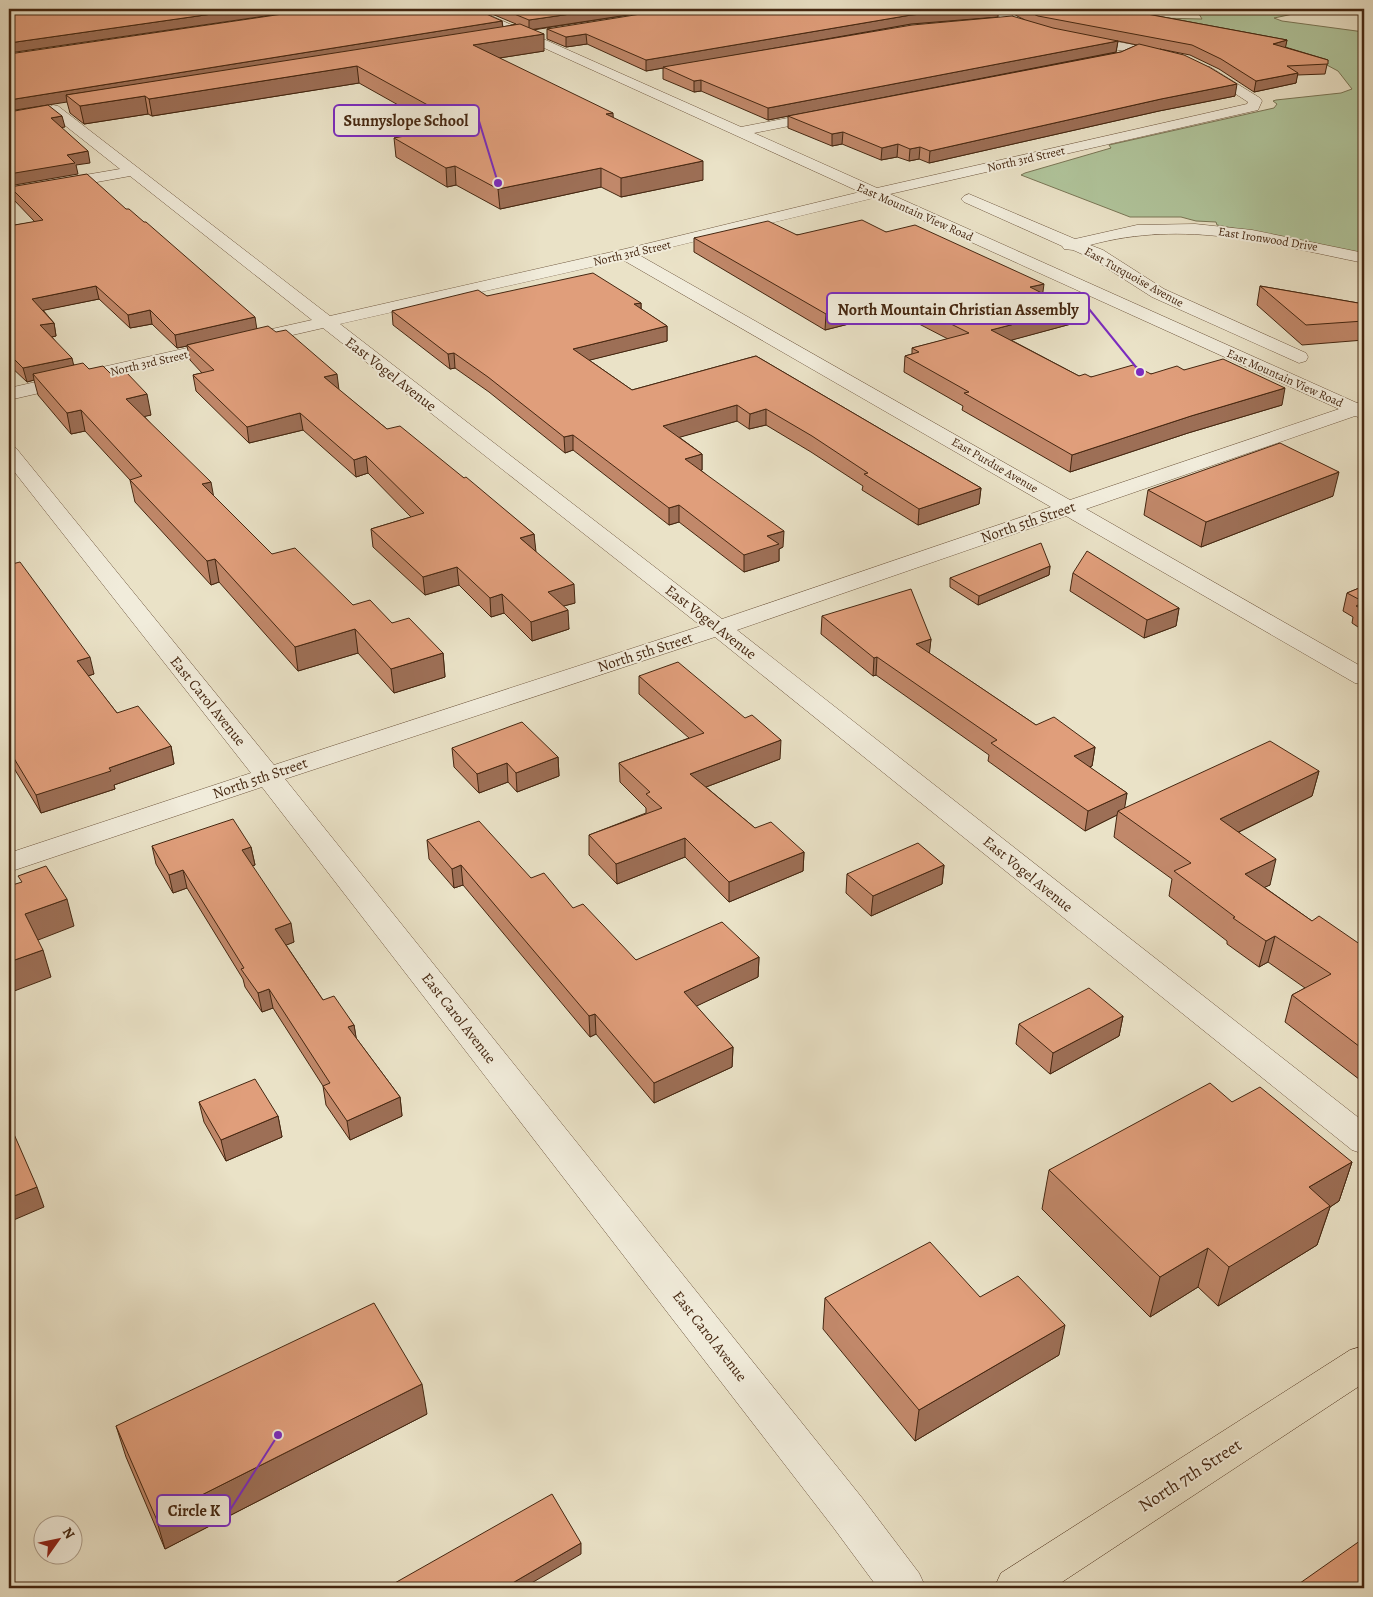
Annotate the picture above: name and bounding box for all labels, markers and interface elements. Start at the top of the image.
callout: Sunnyslope School [334,105,479,136]
text: Sunnyslope School [344,110,469,132]
street label: North 3rd Street [985,142,1067,176]
street label: East Mountain View Road [854,179,976,245]
street label: East Ironwood Drive [1217,223,1319,255]
street label: North 3rd Street [591,236,673,270]
street label: East Turquoise Avenue [1082,243,1186,311]
callout: North Mountain Christian Assembly [827,293,1089,324]
text: North Mountain Christian Assembly [837,299,1079,321]
street label: East Vogel Avenue [341,332,441,416]
street label: East Mountain View Road [1224,345,1346,411]
street label: North 3rd Street [108,346,190,380]
street label: East Purdue Avenue [949,434,1041,496]
street label: North 5th Street [978,496,1078,548]
street label: East Vogel Avenue [661,580,761,664]
street label: North 5th Street [595,627,695,677]
street label: East Carol Avenue [166,652,251,750]
street label: North 5th Street [210,752,310,804]
street label: East Vogel Avenue [979,831,1077,917]
street label: East Carol Avenue [417,968,501,1068]
street label: East Carol Avenue [668,1286,752,1386]
street label: North 7th Street [1134,1433,1246,1517]
callout: Circle K [157,1495,230,1526]
text: Circle K [168,1500,221,1522]
north arrow [32,1514,82,1564]
text: N [58,1524,79,1543]

